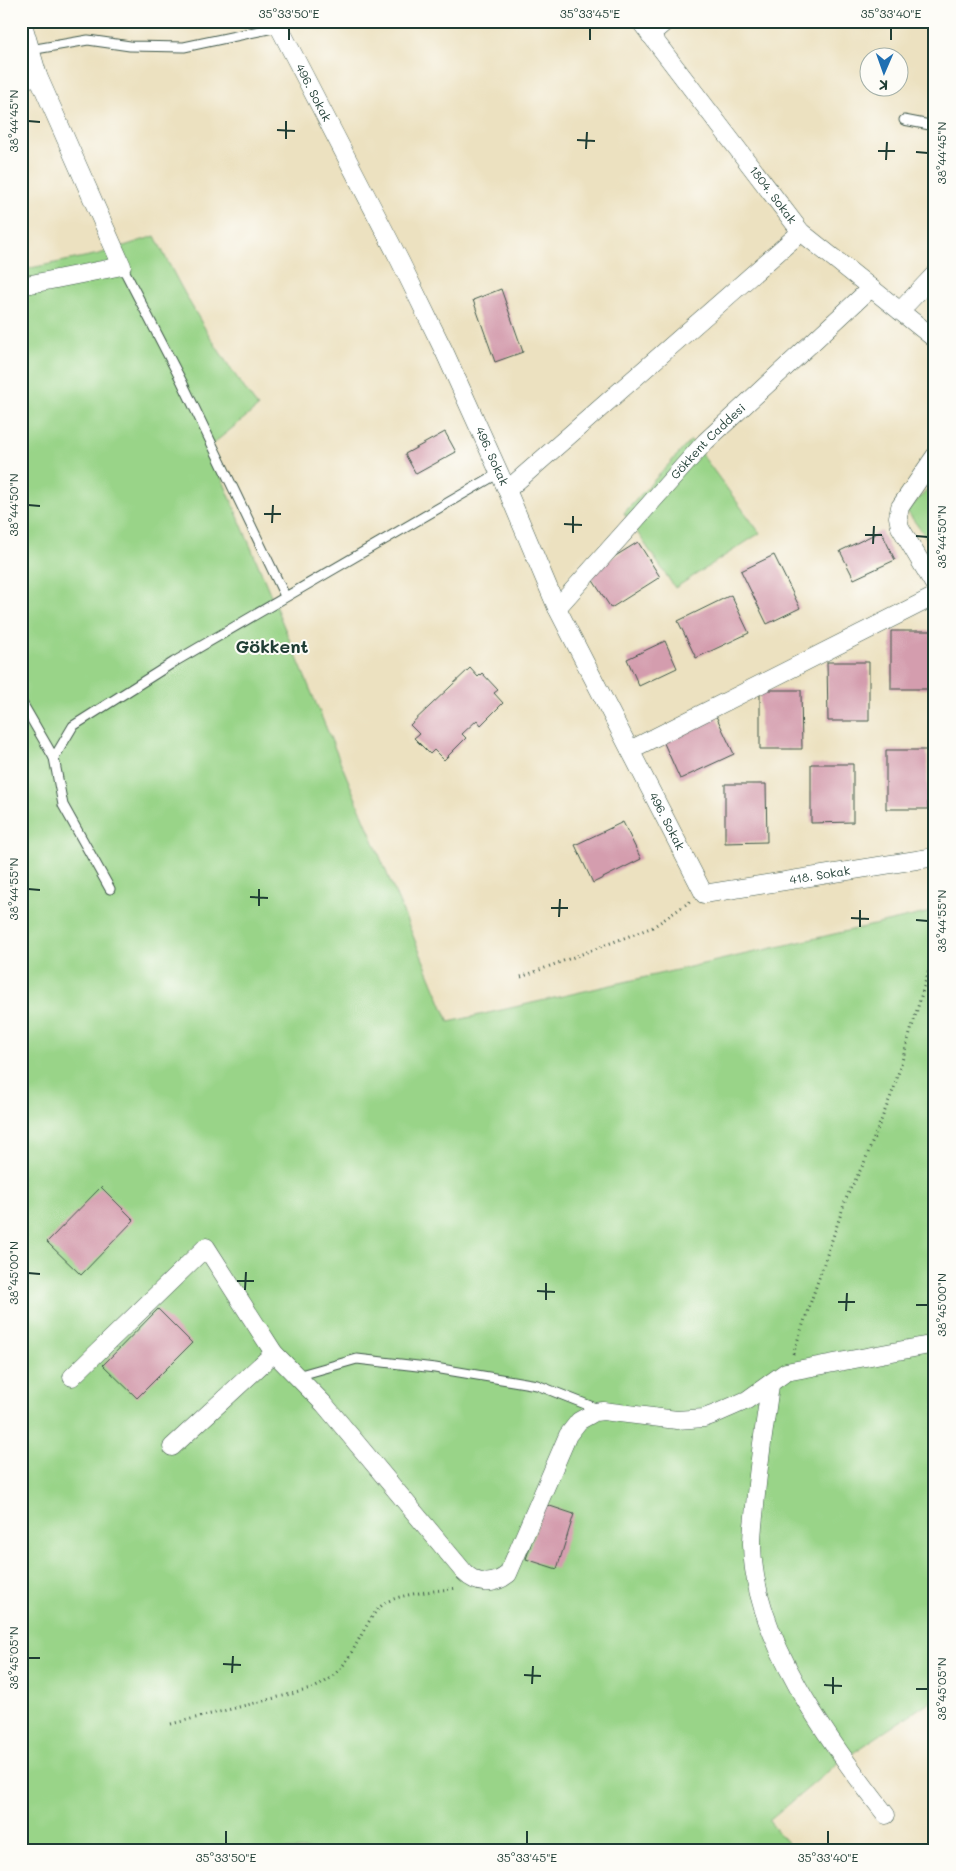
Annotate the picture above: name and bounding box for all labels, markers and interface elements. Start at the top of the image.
text: 35°33'50"E [259,5,320,21]
text: 35°33'45"E [560,5,620,21]
text: 35°33'40"E [861,5,922,21]
north arrow [858,48,908,98]
street label: 496. Sokak [293,61,336,124]
text: K [879,76,888,95]
text: 38°44'45"N [5,90,21,152]
text: 38°44'45"N [933,122,949,184]
street label: 1804. Sokak [746,162,801,227]
street label: Gökkent Caddesi [667,400,748,482]
street label: 496. Sokak [472,424,513,488]
text: 38°44'50"N [5,473,21,537]
text: 38°44'50"N [933,505,949,569]
district label: Gökkent [235,634,309,658]
street label: 496. Sokak [646,789,689,853]
text: 38°44'55"N [5,858,21,920]
street label: 418. Sokak [788,862,851,887]
text: 38°44'55"N [933,890,949,952]
text: 38°45'00"N [5,1241,21,1305]
text: 38°45'00"N [933,1273,949,1337]
text: 38°45'05"N [5,1626,21,1690]
text: 38°45'05"N [933,1657,949,1721]
text: 35°33'50"E [196,1849,257,1865]
text: 35°33'45"E [497,1849,557,1865]
text: 35°33'40"E [798,1849,859,1865]

